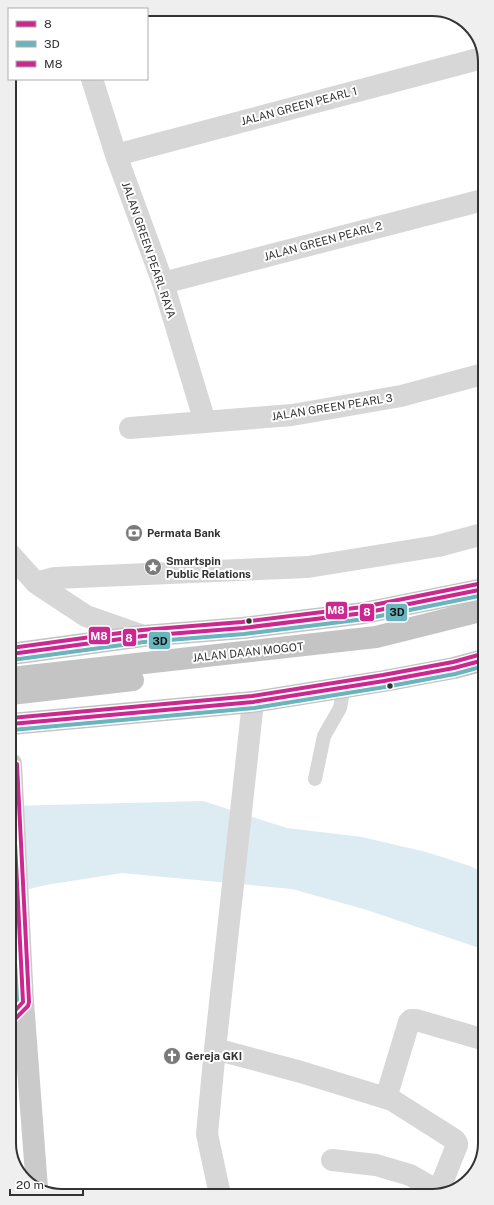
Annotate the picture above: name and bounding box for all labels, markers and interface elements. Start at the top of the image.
legend [8,8,148,80]
text: 8 [44,17,52,31]
text: 3D [44,37,60,51]
text: M8 [44,57,63,71]
street label: JALAN GREEN PEARL 1 [240,85,358,127]
street label: JALAN GREEN PEARL RAYA [120,180,178,320]
street label: JALAN GREEN PEARL 2 [263,219,384,263]
street label: JALAN GREEN PEARL 3 [271,392,393,422]
bank icon: Permata Bank [124,523,144,543]
place label: Permata Bank [147,527,221,539]
place label: Smartspin Public Relations [166,555,251,580]
place icon: Smartspin Public Relations [143,557,163,577]
line badge: M8 [325,601,348,620]
line badge: 8 [359,603,375,622]
line badge: 3D [385,603,408,622]
text: M8 [327,604,345,616]
text: 8 [363,606,371,618]
text: 3D [389,606,405,618]
unlabelled marker [244,616,254,626]
line badge: M8 [88,626,111,645]
line badge: 8 [122,628,137,647]
text: M8 [90,630,108,642]
line badge: 3D [148,631,171,650]
text: 8 [125,632,133,644]
text: 3D [152,635,168,647]
street label: JALAN DAAN MOGOT [192,640,305,664]
unlabelled marker [385,681,395,691]
church icon: Gereja GKI [162,1046,182,1066]
place label: Gereja GKI [185,1050,242,1062]
scale bar [10,1171,83,1197]
text: 20 m [16,1178,44,1192]

